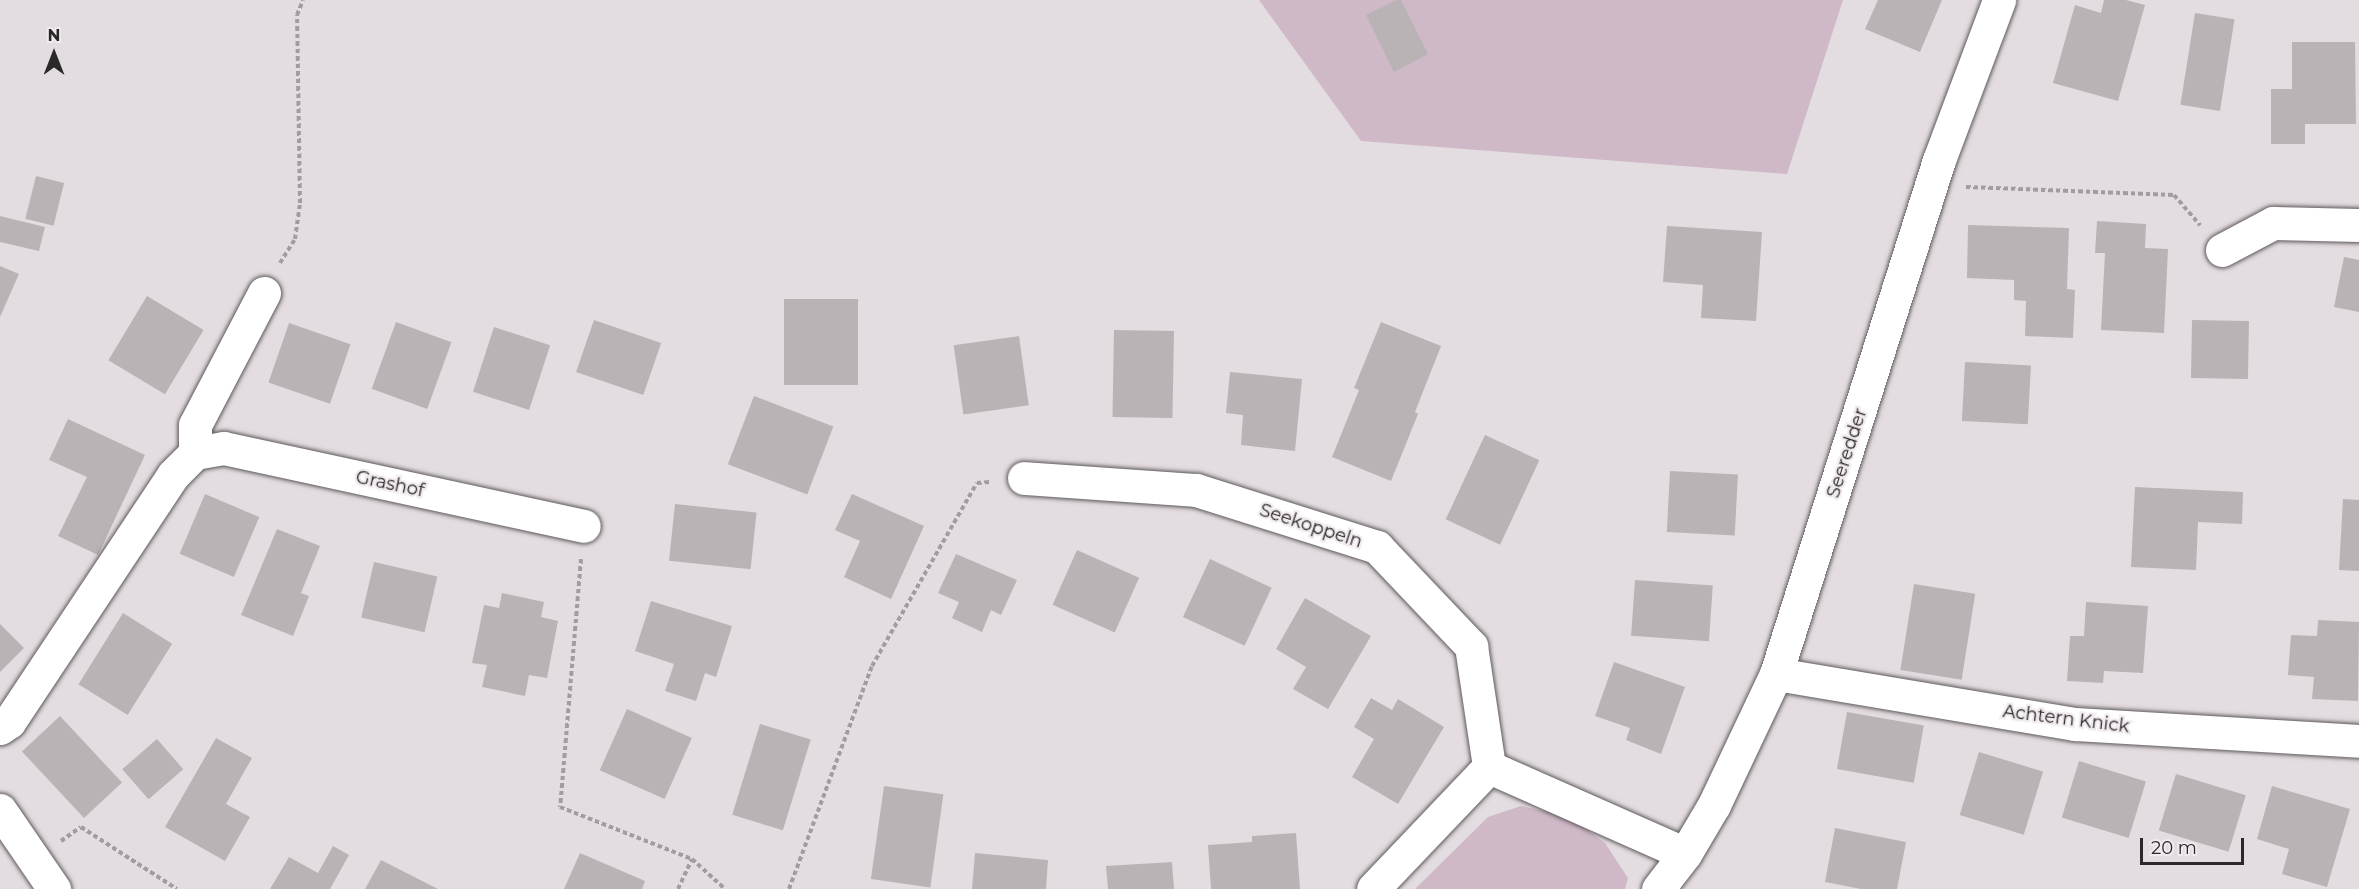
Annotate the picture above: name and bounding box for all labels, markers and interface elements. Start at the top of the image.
north arrow [24,24,84,84]
text: N [48,26,60,45]
street label: Seeredder [1822,405,1872,501]
street label: Grashof [354,466,426,502]
street label: Seekoppeln [1257,499,1365,553]
street label: Achtern Knick [2002,701,2130,737]
scale bar [2143,826,2246,864]
text: 20 m [2151,837,2197,859]

